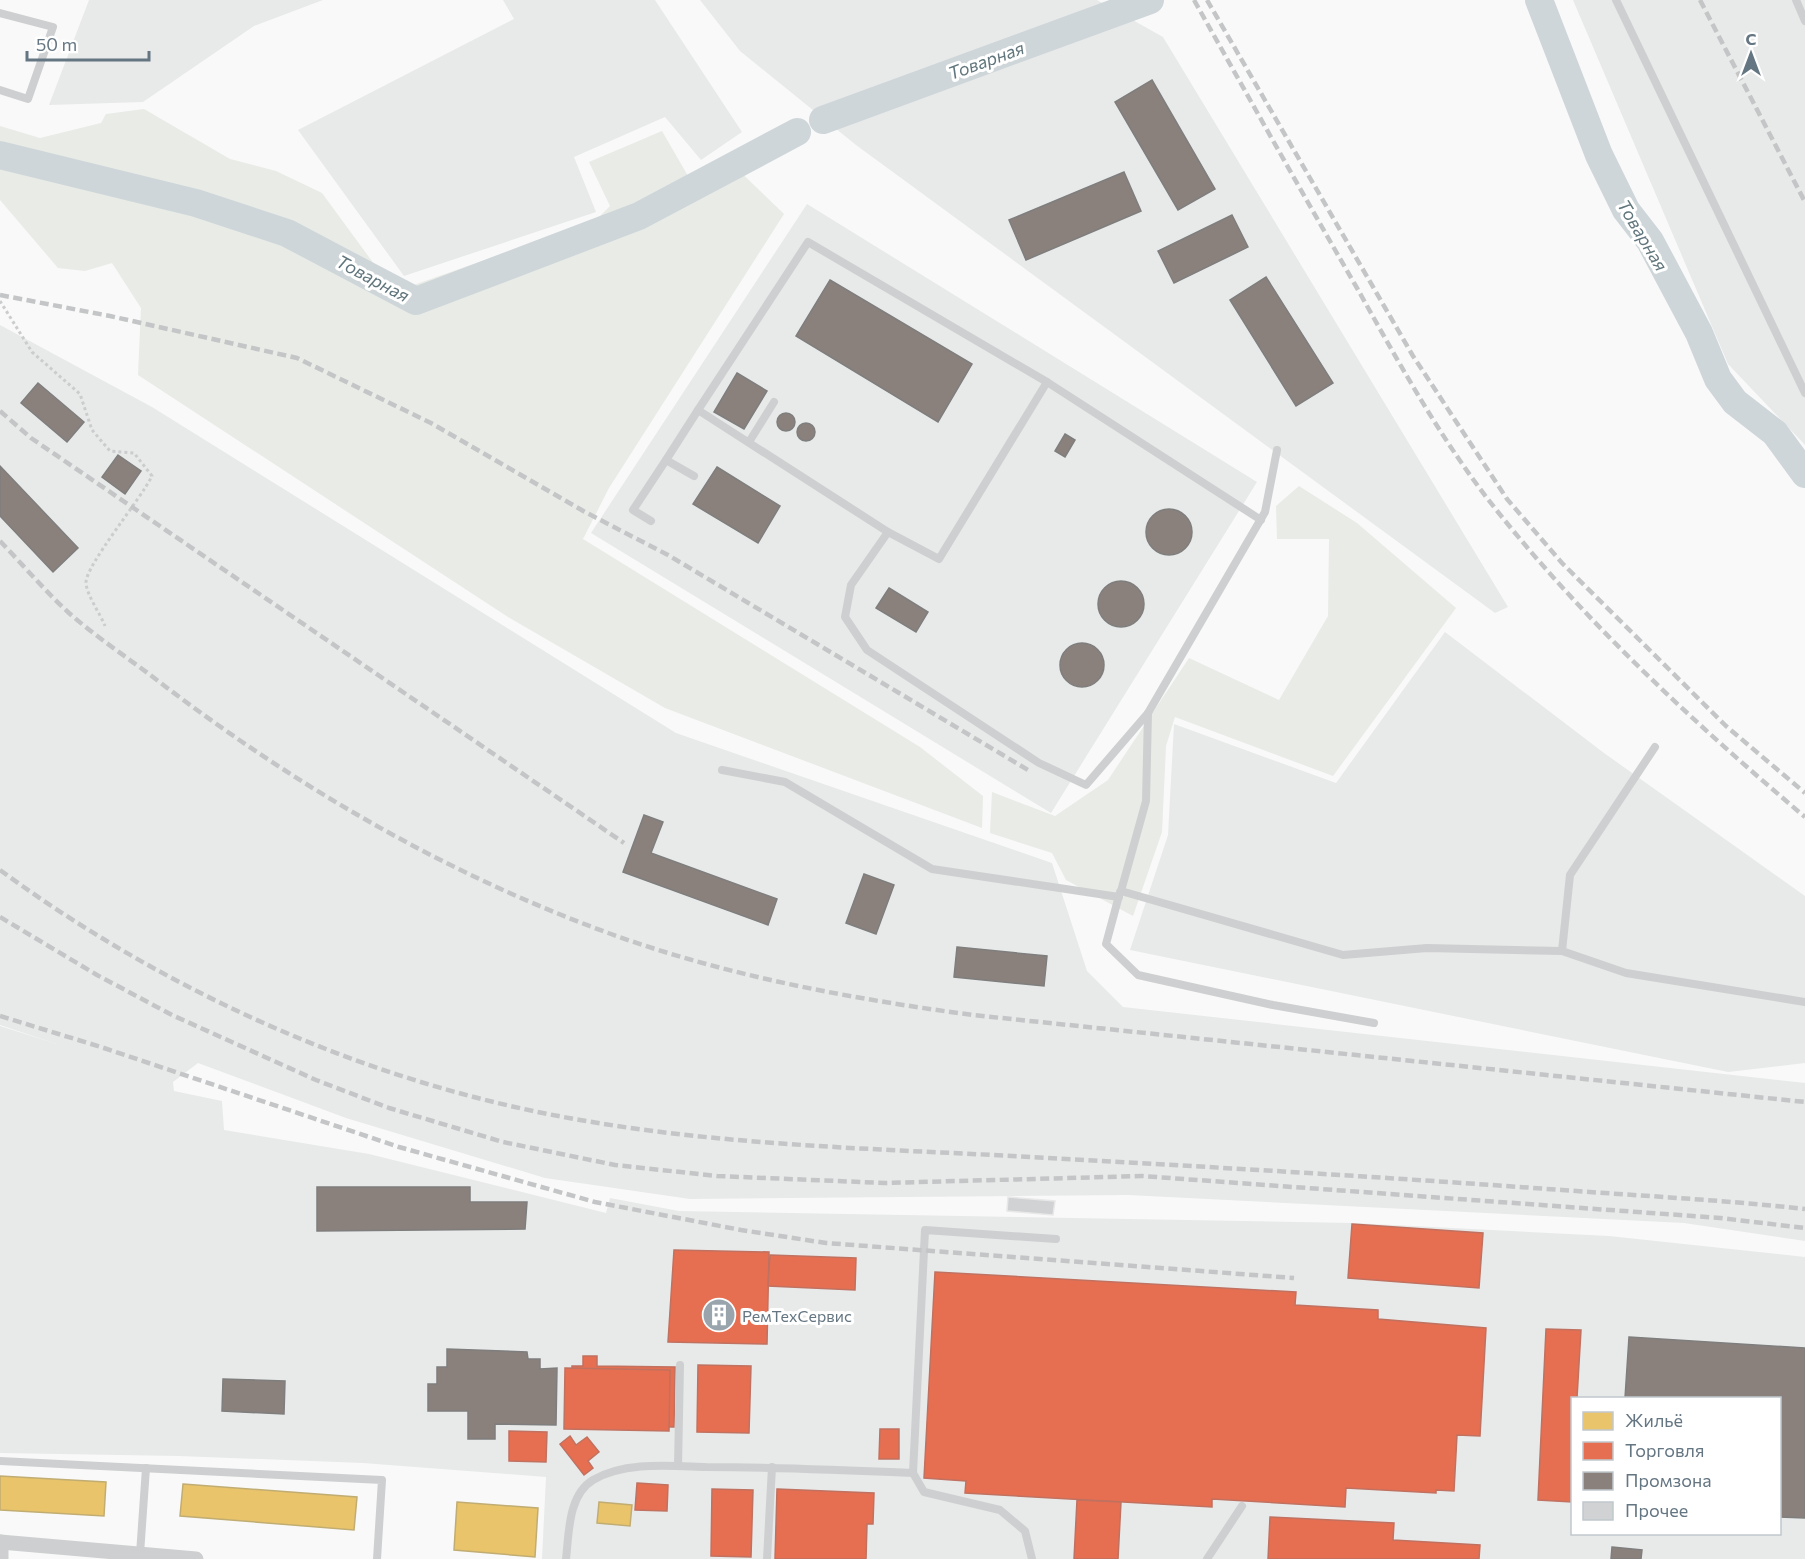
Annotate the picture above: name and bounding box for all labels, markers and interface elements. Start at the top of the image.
scale bar [27,24,148,62]
north arrow [1721,24,1781,84]
text: С [1746,29,1757,48]
text: 50 m [36,33,77,55]
water label: Товарная [945,36,1027,84]
water label: Товарная [1613,195,1673,275]
water label: Товарная [333,250,413,306]
building icon: РемТехСервис [701,1297,737,1333]
place label: РемТехСервис [742,1306,852,1325]
legend [1571,1397,1781,1535]
text: Жильё [1625,1409,1683,1431]
text: Торговля [1625,1439,1704,1461]
text: Промзона [1625,1469,1712,1491]
text: Прочее [1625,1499,1688,1521]

